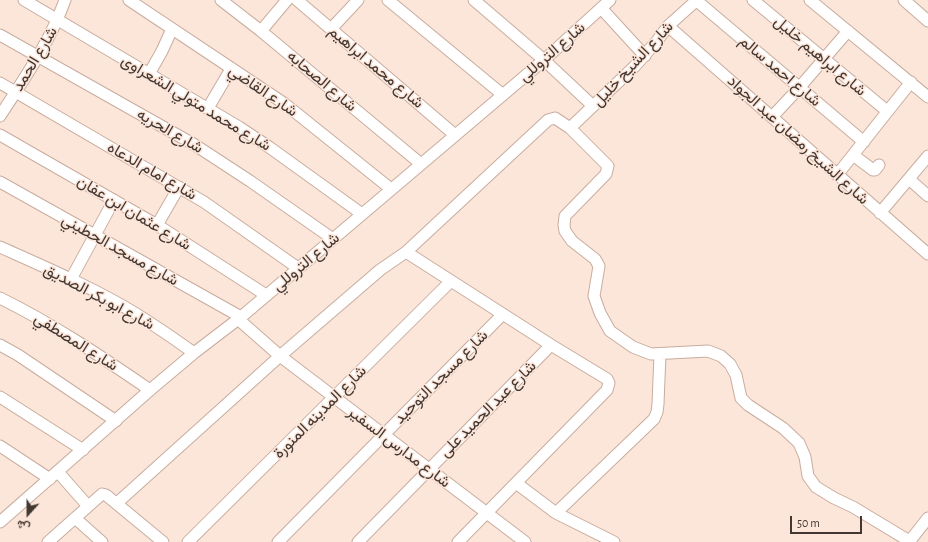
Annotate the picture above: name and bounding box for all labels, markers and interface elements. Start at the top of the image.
street label: شارع ابراهيم خليل [770,12,870,100]
street label: شارع الشيخ خليل [589,17,677,111]
street label: شارع التروللي [515,18,589,86]
street label: شارع محمد ابراهيم [324,21,428,113]
street label: شارع الحمد [8,23,62,95]
street label: شارع احمد سالم [735,31,825,111]
street label: شارع الصحابه [283,46,361,116]
street label: شارع محمد متولي الشعراوى [117,51,275,155]
street label: شارع القاضي [225,61,301,121]
street label: شارع الشيخ رمضان عبد الجواد [723,71,873,209]
street label: شارع الحريه [133,104,207,158]
street label: شارع امام الدعاه [104,138,200,204]
street label: شارع عثمان ابن عفان [73,171,195,255]
street label: شارع مسجد الحطيني [58,210,182,290]
street label: شارع التروللي [268,228,344,296]
street label: شارع ابو بكر الصديق [40,260,158,334]
street label: شارع المصطفي [31,309,121,375]
street label: شارع مسجد التوحيد [390,326,492,428]
street label: شارع عبد الحميد على [436,357,540,461]
street label: شارع المدينه المنورة [269,361,371,463]
street label: شارع مدارس السفير [344,402,454,492]
north arrow [8,494,48,534]
scale bar [792,508,864,534]
text: 50 m [797,517,820,529]
text: ش [15,518,32,533]

